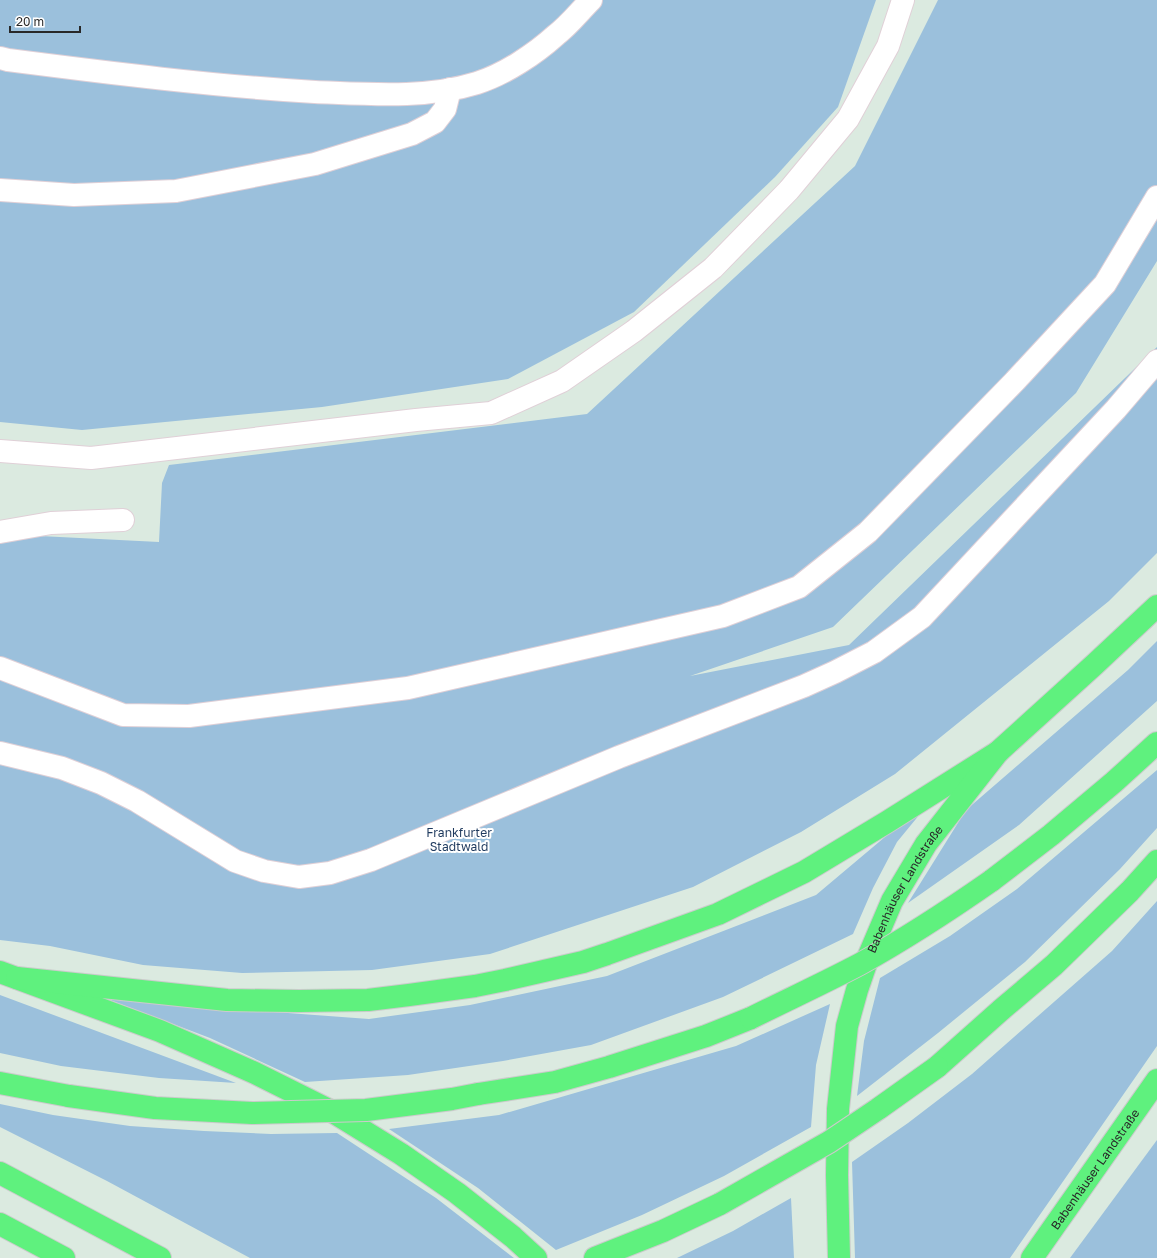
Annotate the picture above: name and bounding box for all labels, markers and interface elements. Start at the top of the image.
scale bar [10,8,80,34]
text: 20 m [16,14,44,29]
street label: Babenhäuser Landstraße [863,822,946,955]
park label: Frankfurter Stadtwald [426,825,492,854]
street label: Babenhäuser Landstraße [1047,1106,1142,1232]

